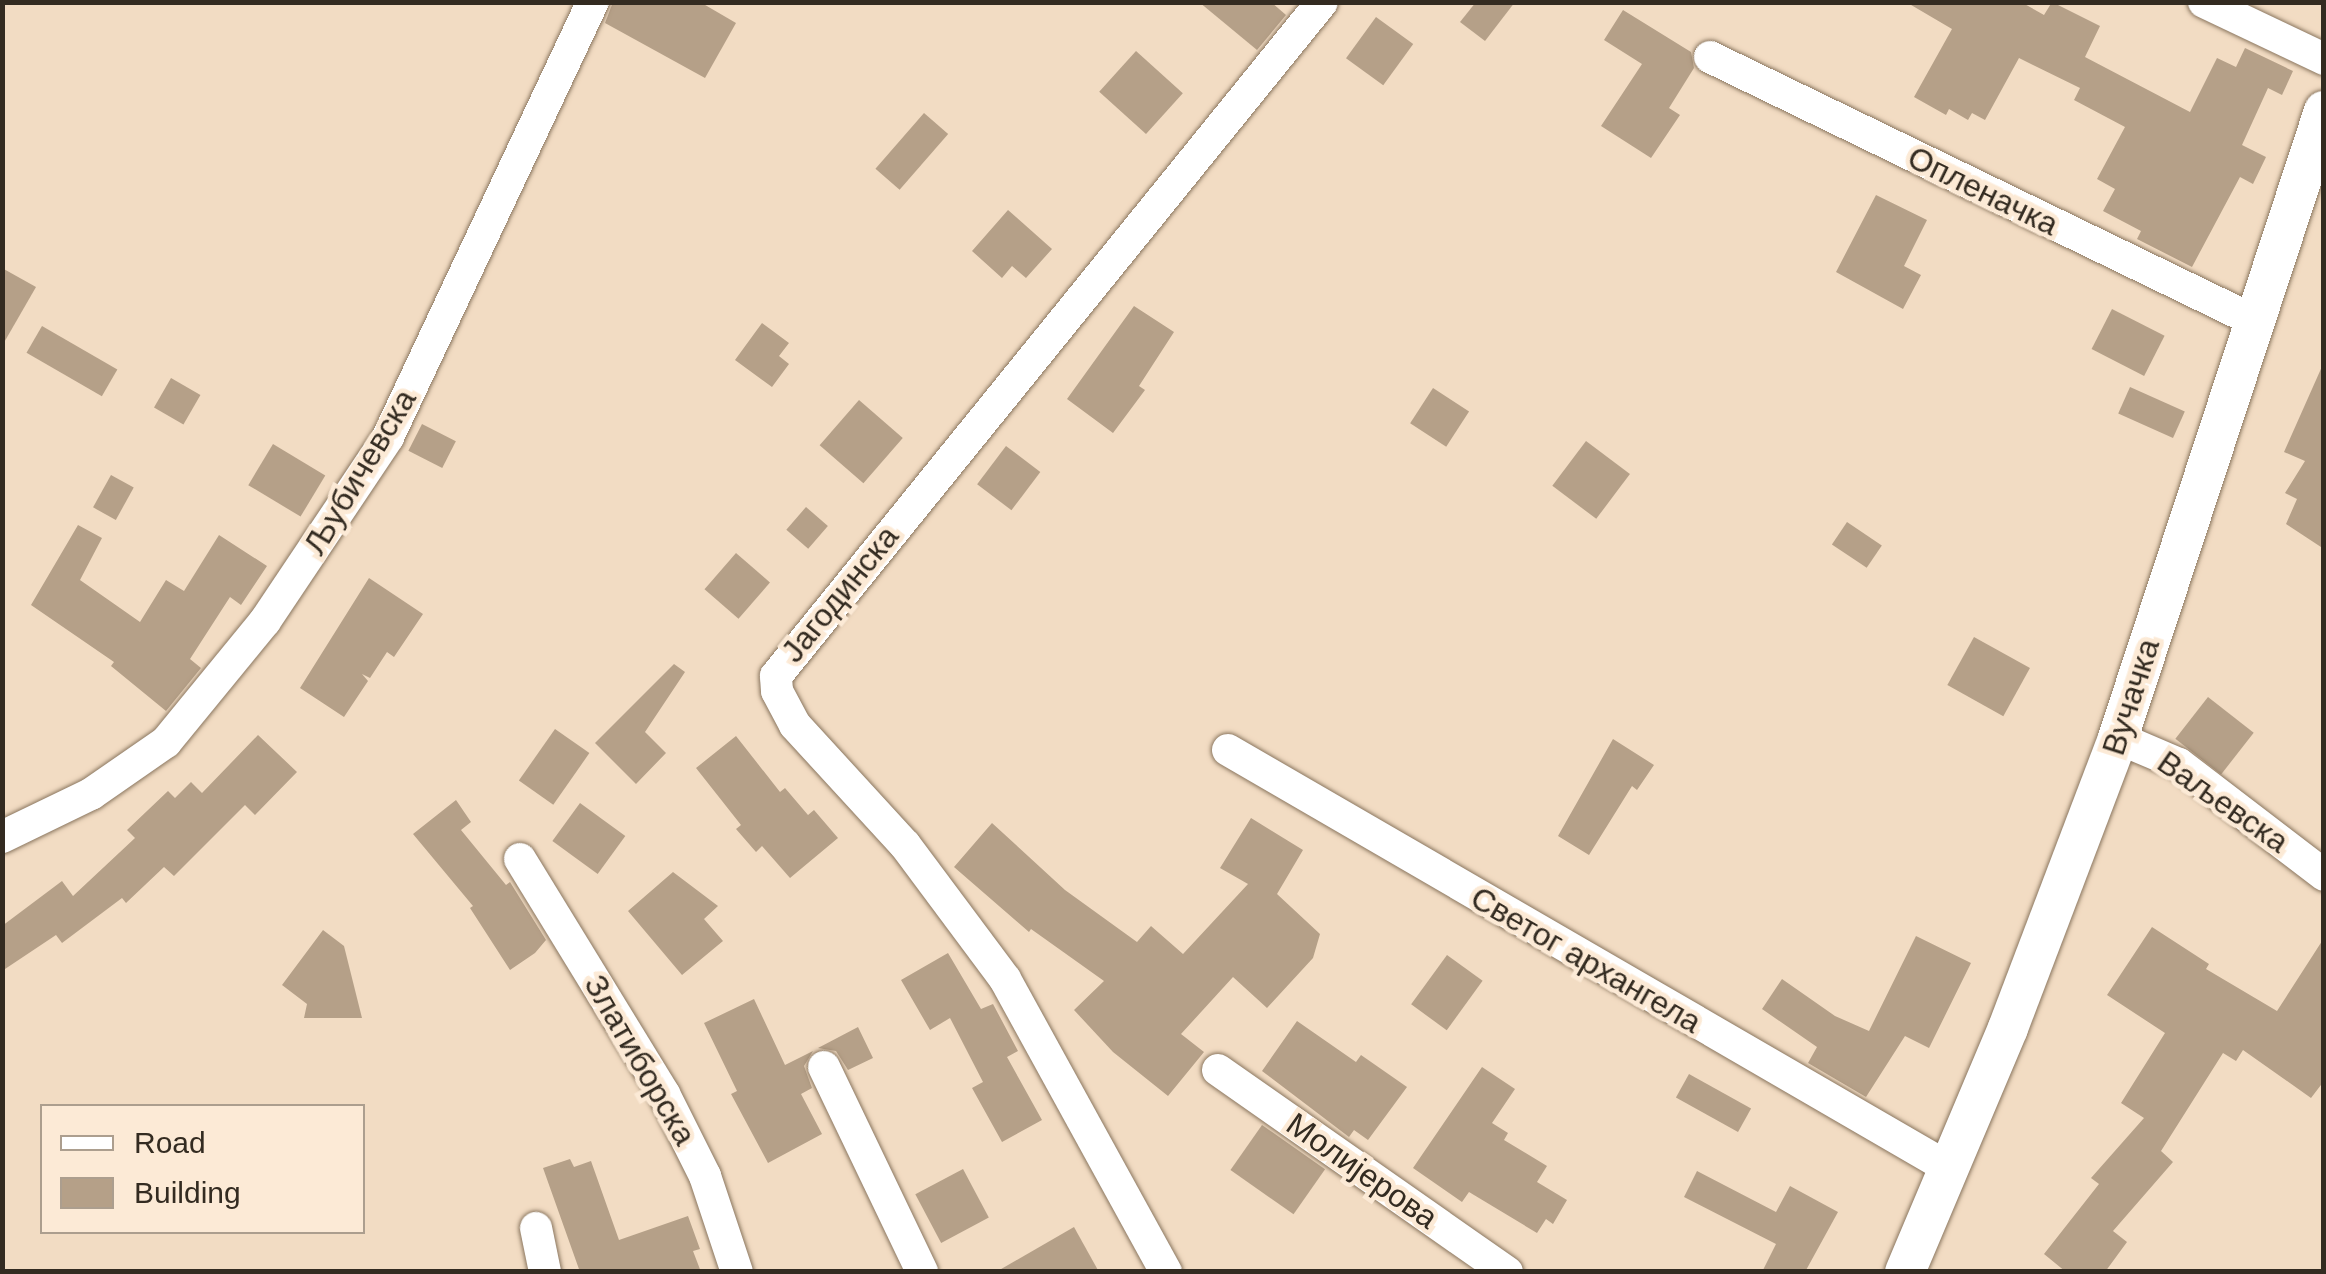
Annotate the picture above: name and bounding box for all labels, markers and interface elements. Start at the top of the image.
street label: Опленачка [1902,138,2064,244]
street label: Љубичевска [296,382,424,562]
street label: Јагодинска [773,518,907,670]
street label: Вучачка [2094,634,2168,760]
street label: Ваљевска [2150,743,2296,861]
street label: Светог архангела [1464,878,1708,1042]
street label: Златиборска [576,968,704,1152]
legend [40,1104,365,1234]
street label: Молијерова [1279,1105,1445,1237]
text: Road [134,1126,206,1159]
text: Building [134,1176,241,1209]

